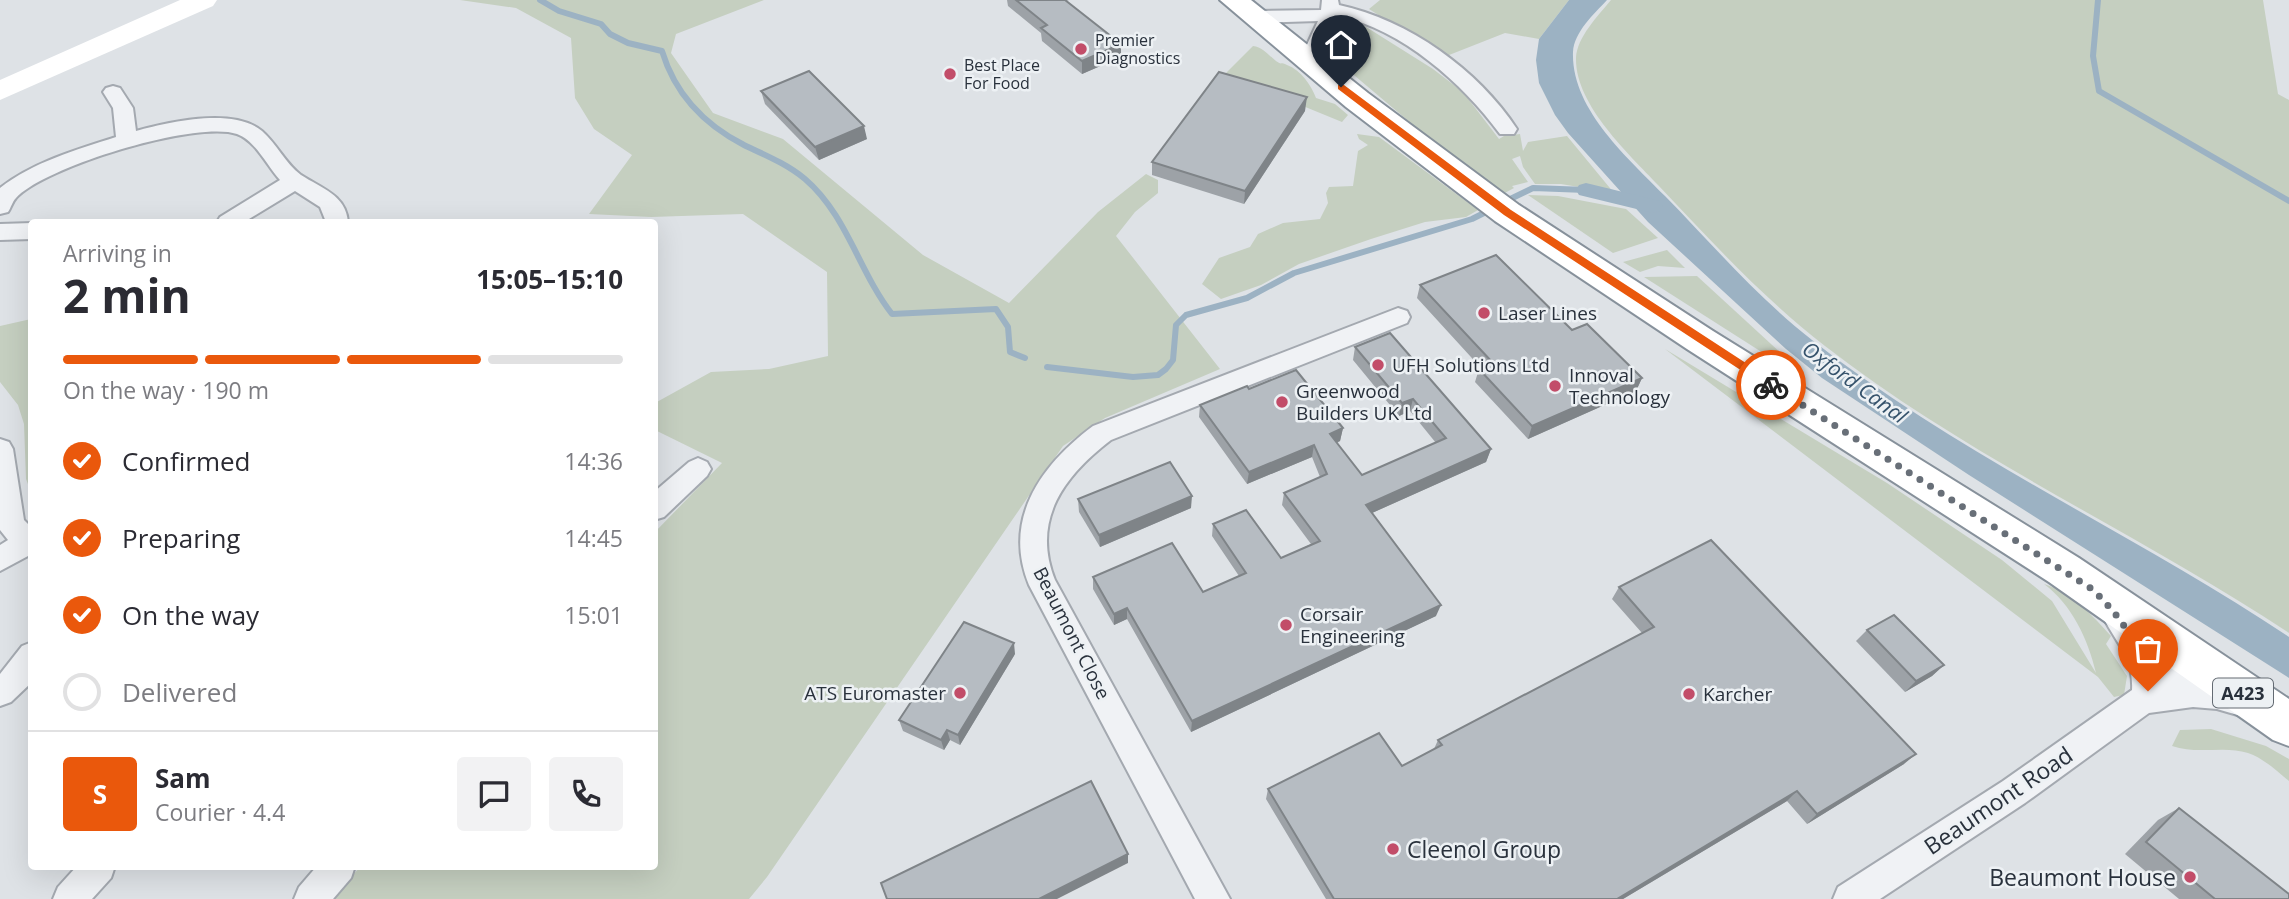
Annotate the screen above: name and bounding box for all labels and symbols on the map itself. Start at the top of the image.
pin [1311,15,1371,87]
place label: Premier Diagnostics [1095,29,1180,69]
marker: Premier Diagnostics [1073,41,1089,57]
place label: Best Place For Food [964,54,1040,94]
marker: Best Place For Food [942,66,958,82]
place label: Laser Lines [1498,300,1597,326]
marker: Laser Lines [1476,305,1492,321]
water label: Oxford Canal [1797,335,1914,430]
courier [1736,350,1806,420]
place label: UFH Solutions Ltd [1392,352,1550,378]
marker: UFH Solutions Ltd [1370,357,1386,373]
place label: Innoval Technology [1569,362,1671,410]
place label: Greenwood Builders UK Ltd [1296,378,1432,426]
marker: Innoval Technology [1547,378,1563,394]
marker: Greenwood Builders UK Ltd [1274,394,1290,410]
street label: Beaumont Close [1027,562,1117,704]
place label: Corsair Engineering [1300,601,1405,649]
marker: Corsair Engineering [1278,617,1294,633]
pin [2118,619,2178,691]
road number: A423 [2213,678,2273,708]
place label: ATS Euromaster [804,680,946,706]
place label: Karcher [1703,681,1772,707]
marker: ATS Euromaster [952,685,968,701]
marker: Karcher [1681,686,1697,702]
street label: Beaumont Road [1917,738,2079,862]
place label: Cleenol Group [1407,833,1561,865]
marker: Cleenol Group [1385,841,1401,857]
place label: Beaumont House [1989,861,2176,893]
marker: Beaumont House [2182,869,2198,885]

